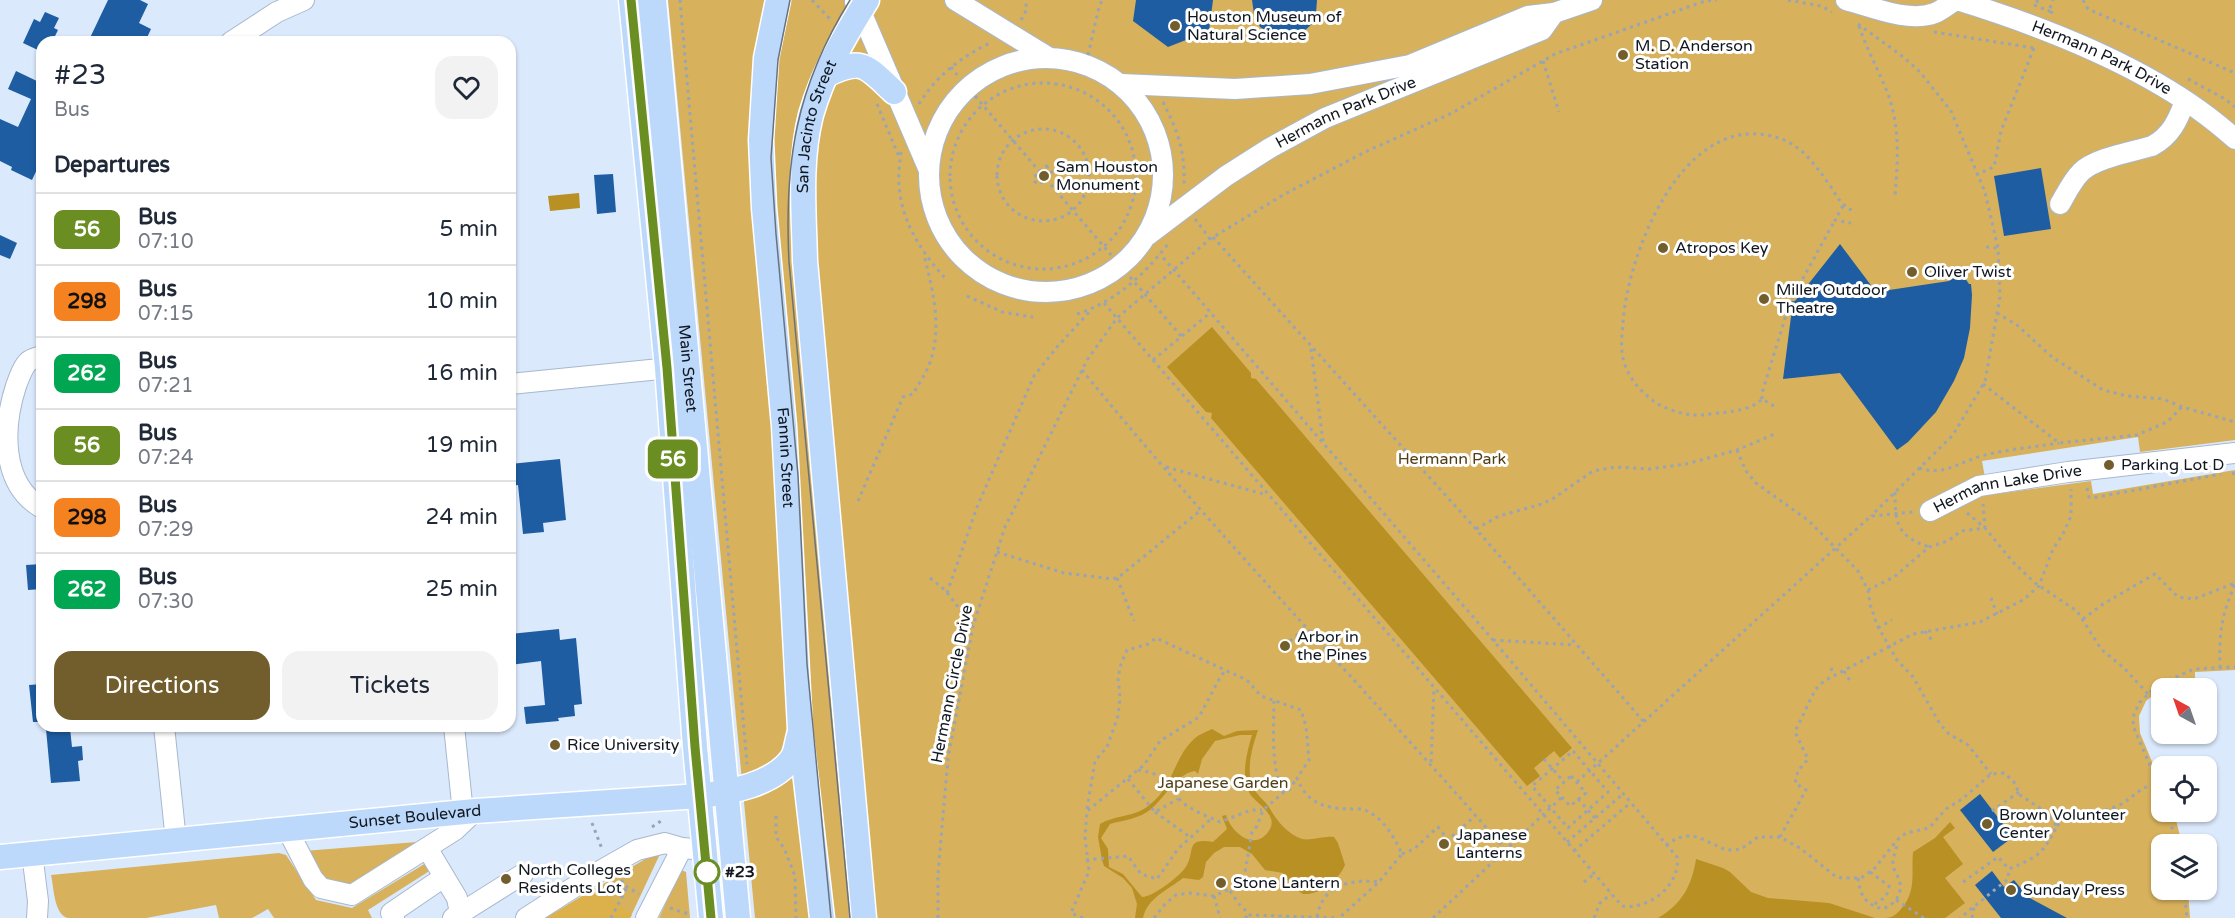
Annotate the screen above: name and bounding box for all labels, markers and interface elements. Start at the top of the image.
place label: Houston Museum of Natural Science [1187,7,1343,45]
street label: Hermann Park Drive [2029,16,2175,99]
marker: Houston Museum of Natural Science [1168,19,1182,33]
place label: M. D. Anderson Station [1635,36,1753,74]
marker: M. D. Anderson Station [1616,48,1630,62]
button: heart [435,56,498,119]
street label: San Jacinto Street [793,56,841,193]
text: #23 [54,58,106,92]
street label: Hermann Park Drive [1272,72,1419,153]
text: Bus [54,98,90,122]
text: Departures [54,152,170,178]
place label: Sam Houston Monument [1056,157,1158,195]
marker: Sam Houston Monument [1037,169,1051,183]
text: Bus [138,204,177,230]
text: 5 min [439,216,498,242]
text: 56 [74,217,100,242]
text: 07:10 [138,230,193,254]
place label: Atropos Key [1675,238,1769,258]
marker: Atropos Key [1656,241,1670,255]
place label: Oliver Twist [1924,262,2012,282]
marker: Oliver Twist [1905,265,1919,279]
text: Bus [138,276,177,302]
place label: Miller Outdoor Theatre [1776,280,1888,318]
text: 10 min [426,288,498,314]
text: 298 [67,289,107,314]
marker: Miller Outdoor Theatre [1757,292,1771,306]
text: 07:15 [138,302,193,326]
street label: Main Street [674,324,702,413]
text: Bus [138,348,177,374]
text: 16 min [426,360,498,386]
text: 262 [67,361,107,386]
text: 07:21 [138,374,193,398]
street label: Fannin Street [772,406,798,508]
text: Bus [138,420,177,446]
text: 19 min [426,432,498,458]
text: 56 [74,433,100,458]
line badge: 56 [646,440,700,478]
text: 07:24 [138,446,193,470]
text: 56 [660,447,686,472]
park label: Hermann Park [1398,449,1507,469]
place label: Parking Lot D [2121,455,2224,475]
marker: Parking Lot D [2102,458,2116,472]
street label: Hermann Lake Drive [1930,460,2083,518]
text: Bus [138,492,177,518]
text: 24 min [426,504,498,530]
text: 298 [67,505,107,530]
text: 07:29 [138,518,193,542]
text: Bus [138,564,177,590]
text: 25 min [426,576,498,602]
text: 262 [67,577,107,602]
text: 07:30 [138,590,193,614]
street label: Hermann Circle Drive [927,603,977,765]
place label: Arbor in the Pines [1297,627,1367,665]
marker: Arbor in the Pines [1278,639,1292,653]
button: Directions [54,651,270,720]
button: Tickets [282,651,498,720]
north arrow [2151,678,2217,744]
map controls [2151,678,2217,900]
place label: Rice University [567,735,680,755]
marker: Rice University [548,738,562,752]
button: locate [2151,756,2217,822]
park label: Japanese Garden [1157,773,1289,793]
street label: Sunset Boulevard [348,801,482,833]
place label: Brown Volunteer Center [1999,805,2126,843]
marker: Brown Volunteer Center [1980,817,1994,831]
place label: Japanese Lanterns [1456,825,1527,863]
button: layers [2151,834,2217,900]
marker: Japanese Lanterns [1437,837,1451,851]
marker: #23 [694,859,720,885]
place label: North Colleges Residents Lot [518,860,631,898]
place label: #23 [725,862,755,882]
marker: North Colleges Residents Lot [499,872,513,886]
place label: Stone Lantern [1233,873,1340,893]
marker: Stone Lantern [1214,876,1228,890]
place label: Sunday Press [2023,880,2125,900]
marker: Sunday Press [2004,883,2018,897]

